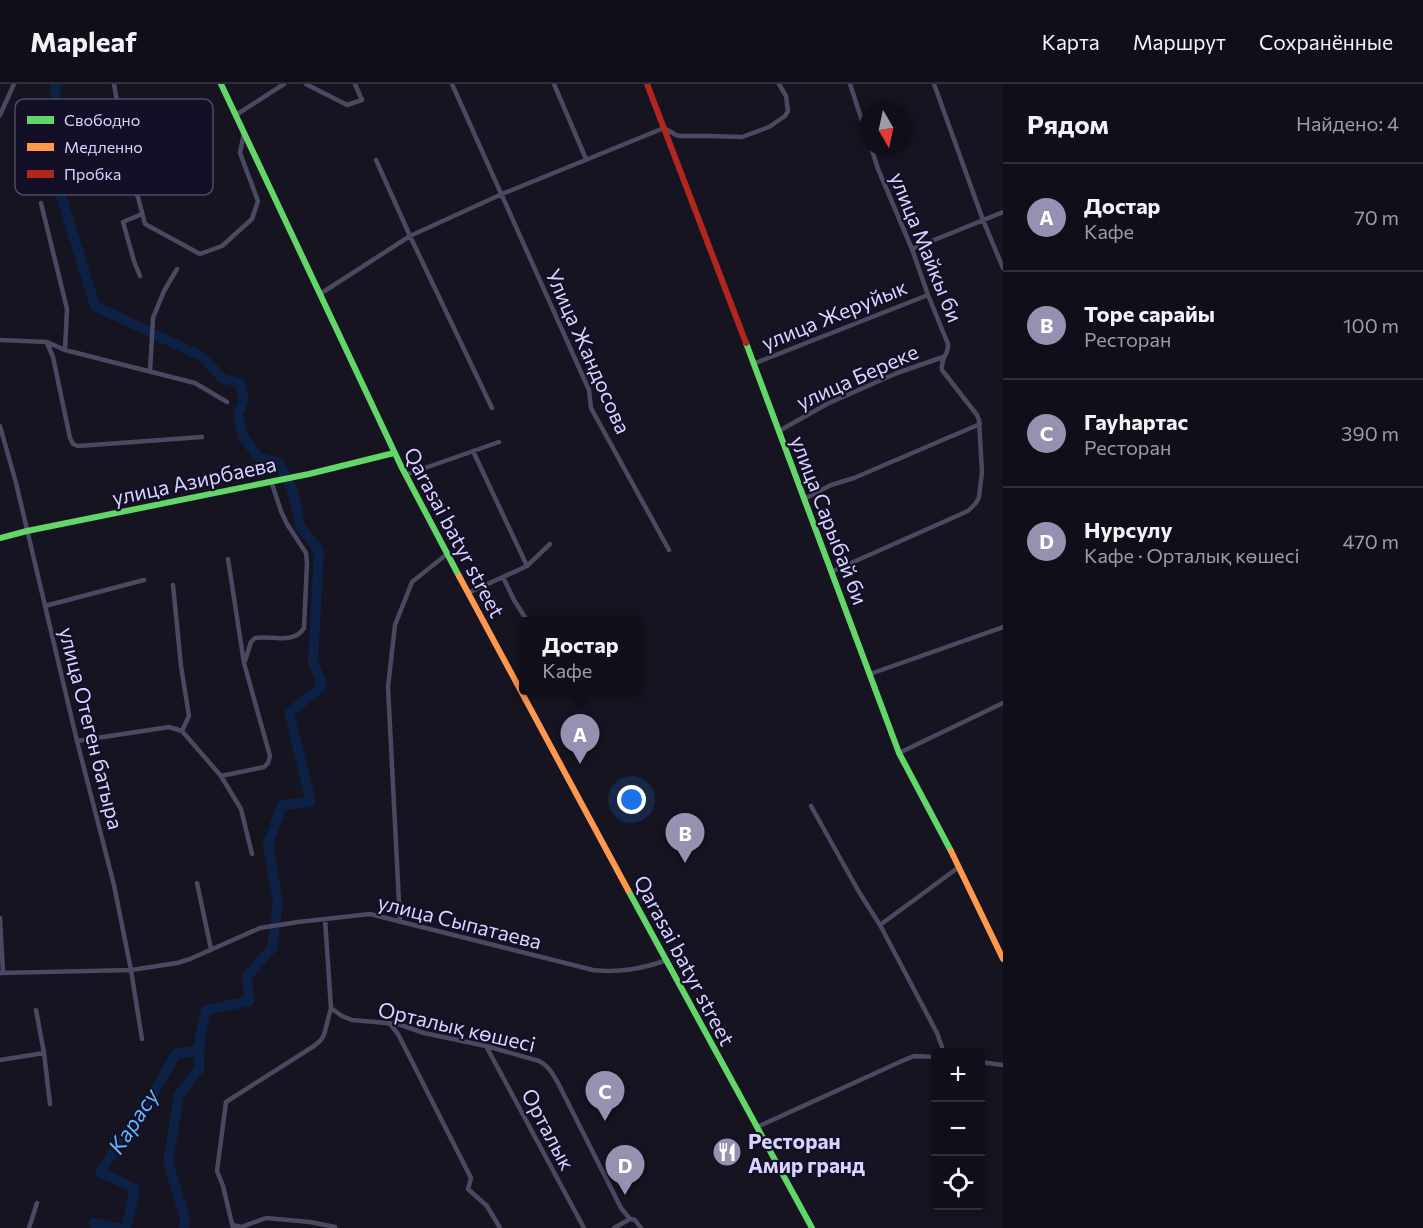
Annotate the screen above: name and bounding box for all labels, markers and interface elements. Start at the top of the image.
text: Mapleaf [30,24,137,58]
text: Карта [1042,29,1100,54]
text: Маршрут [1133,29,1226,54]
text: Сохранённые [1259,29,1393,54]
legend [15,99,213,195]
north arrow [859,102,913,156]
text: Рядом [1027,108,1109,139]
text: Свободно [64,110,140,129]
text: Найдено: 4 [1296,111,1399,135]
text: Медленно [64,137,143,156]
text: Пробка [64,164,121,183]
street label: улица Майкы би [886,168,968,326]
text: Достар [1084,192,1161,219]
text: A [1039,205,1054,229]
text: 70 m [1354,205,1399,229]
text: Кафе [1084,219,1134,243]
street label: Улица Жандосова [541,265,637,437]
street label: улица Жеруйык [758,273,910,355]
text: Торе сарайы [1084,300,1215,327]
text: B [1040,313,1053,337]
text: 100 m [1343,313,1399,337]
text: Ресторан [1084,327,1171,351]
street label: улица Береке [792,338,922,414]
text: Гауhартас [1084,408,1188,435]
text: C [1040,421,1053,445]
text: 390 m [1341,421,1399,445]
street label: улица Сарыбай би [786,432,874,608]
text: Ресторан [1084,435,1171,459]
street label: Qarasai batyr street [400,443,510,621]
street label: улица Азирбаева [110,450,278,510]
text: Нурсулу [1084,516,1172,543]
text: D [1039,529,1054,553]
text: 470 m [1343,529,1399,553]
text: Кафе · Орталық көшесі [1084,543,1300,567]
popup [519,617,642,695]
street label: улица Отеген батыра [55,624,129,832]
text: Достар [542,631,619,658]
text: Кафе [542,658,592,682]
pin: A [560,714,600,764]
your location [617,785,646,814]
pin: B [666,814,704,863]
street label: Qarasai batyr street [630,871,740,1049]
street label: улица Сыпатаева [376,889,544,953]
street label: Орталық көшесі [376,996,538,1056]
map controls [931,1048,985,1210]
button: + [931,1048,985,1102]
pin: C [586,1072,624,1121]
water label: Карасу [102,1083,164,1159]
street label: Орталык [517,1084,581,1174]
button: − [931,1102,985,1156]
place label: Ресторан Амир гранд [748,1128,865,1177]
restaurant icon: Ресторан Амир гранд [711,1136,743,1168]
pin: D [606,1146,644,1195]
button: locate [931,1156,985,1210]

